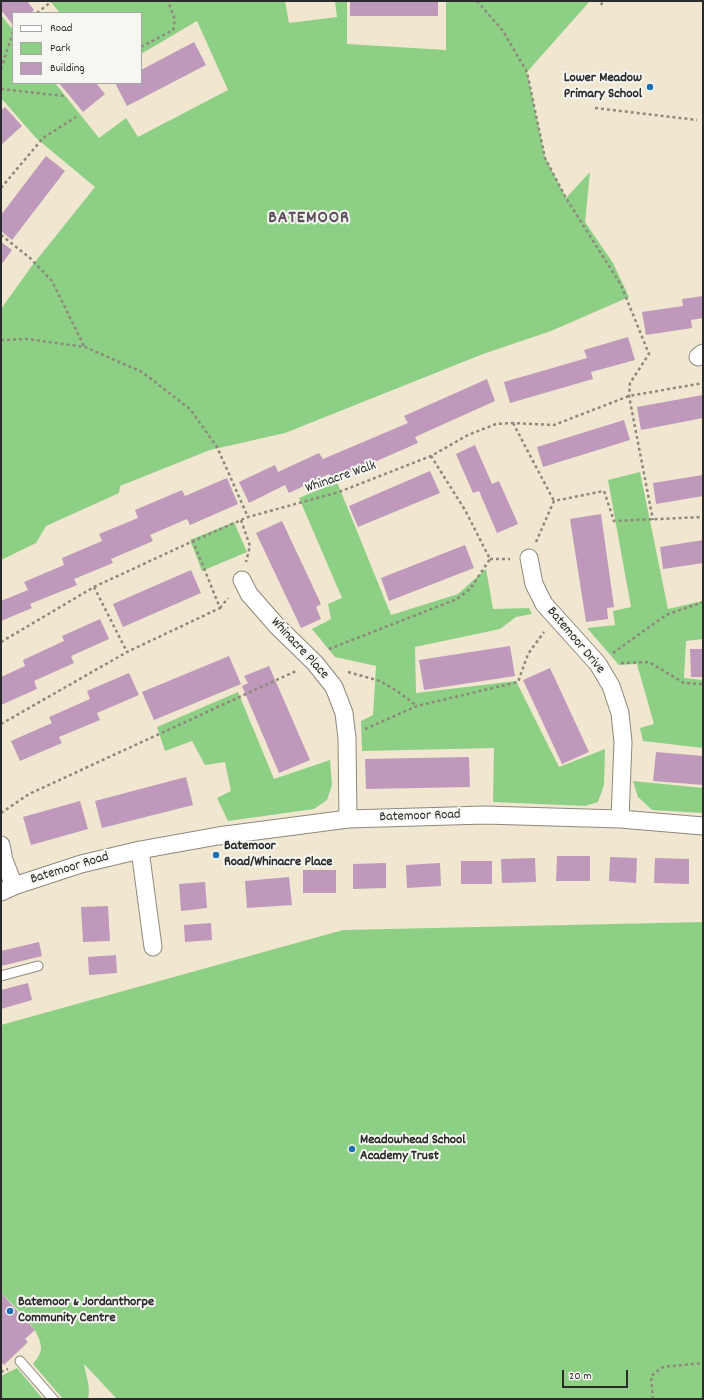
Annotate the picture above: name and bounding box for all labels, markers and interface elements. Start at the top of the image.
legend [12,12,142,84]
text: Road [50,20,72,37]
text: Park [50,40,70,57]
text: Building [50,60,85,77]
place label: Lower Meadow Primary School [564,71,642,104]
marker: Lower Meadow Primary School [645,82,655,92]
district label: BATEMOOR [268,209,350,231]
street label: Whinacre Walk [303,458,379,498]
street label: Batemoor Drive [542,604,608,678]
street label: Whinacre Place [266,615,332,683]
street label: Batemoor Road [379,807,461,827]
place label: Batemoor Road/Whinacre Place [224,839,332,872]
street label: Batemoor Road [29,849,111,889]
marker: Batemoor Road/Whinacre Place [211,850,221,860]
place label: Meadowhead School Academy Trust [360,1133,466,1166]
marker: Meadowhead School Academy Trust [347,1144,357,1154]
place label: Batemoor & Jordanthorpe Community Centre [18,1295,154,1328]
marker: Batemoor & Jordanthorpe Community Centre [5,1306,15,1316]
scale bar [564,1362,630,1388]
text: 20 m [569,1368,592,1385]

